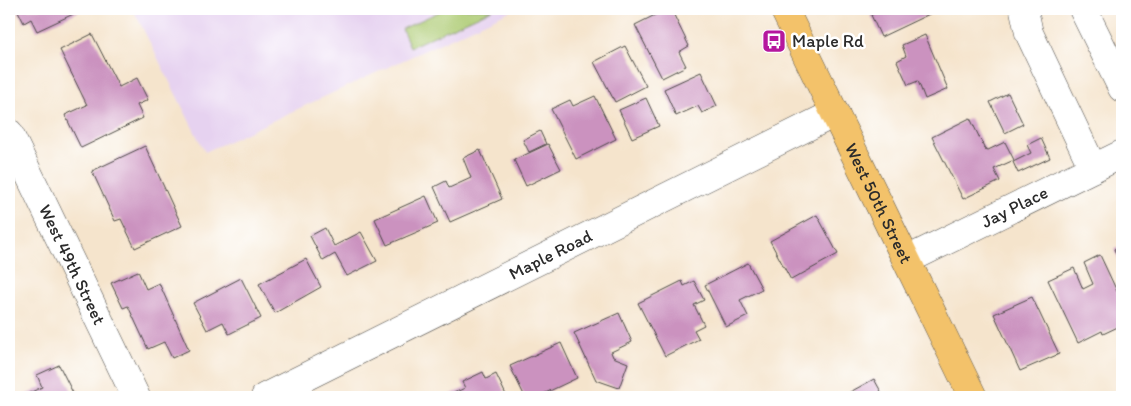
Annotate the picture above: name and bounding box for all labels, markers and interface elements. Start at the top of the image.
bus stop icon: Maple Rd [761,28,787,54]
place label: Maple Rd [792,30,864,52]
street label: West 50th Street [840,139,917,267]
street label: Jay Place [978,181,1052,233]
street label: West 49th Street [34,201,111,329]
street label: Maple Road [505,225,596,285]

